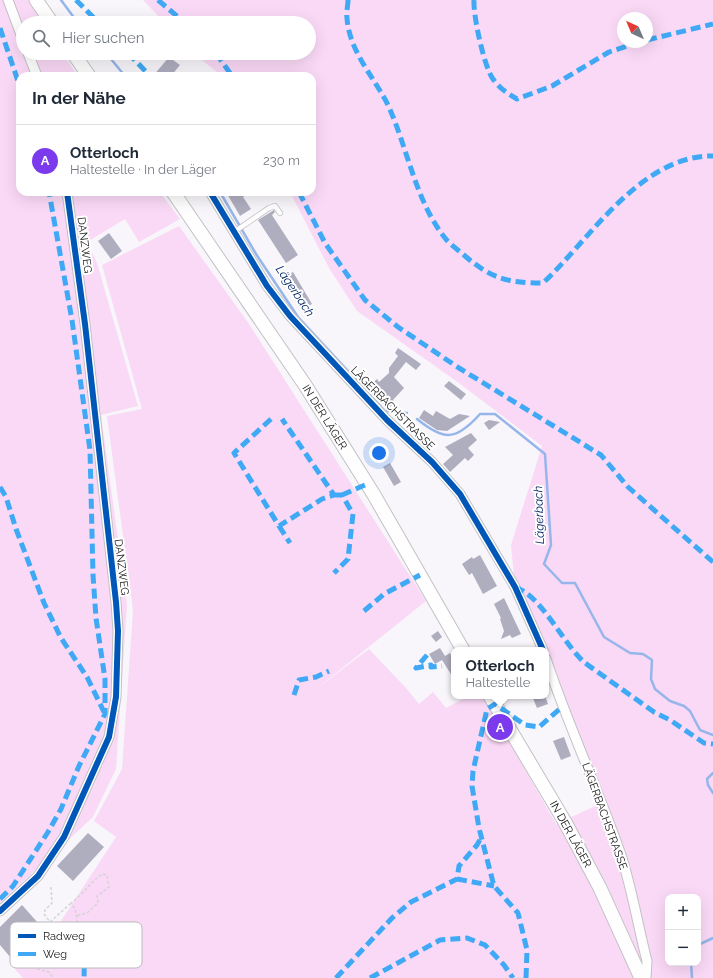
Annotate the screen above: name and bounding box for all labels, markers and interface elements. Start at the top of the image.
north arrow [617,12,653,48]
search box [16,16,316,60]
icon: search [30,27,52,49]
text: Hier suchen [62,29,145,47]
text: In der Nähe [32,88,126,108]
text: Otterloch [70,144,139,162]
text: A [41,153,49,168]
text: 230 m [263,153,300,168]
text: Haltestelle · In der Läger [70,162,216,177]
street label: DANZWEG [75,216,94,274]
water label: Lägerbach [273,263,317,319]
street label: LÄGERBACHSTRASSE [348,364,437,453]
street label: IN DER LÄGER [299,382,350,452]
your location [369,443,389,463]
water label: Lägerbach [531,485,547,544]
street label: DANZWEG [112,538,131,596]
popup [451,647,549,699]
text: Otterloch [466,657,534,675]
text: Haltestelle [466,675,530,690]
pin: A [487,712,513,742]
street label: LÄGERBACHSTRASSE [579,761,630,872]
street label: IN DER LÄGER [547,799,594,870]
map controls [665,894,701,966]
button: + [665,894,701,930]
legend [10,922,142,968]
text: Radweg [43,930,85,943]
button: − [665,930,701,966]
text: Weg [43,948,67,961]

